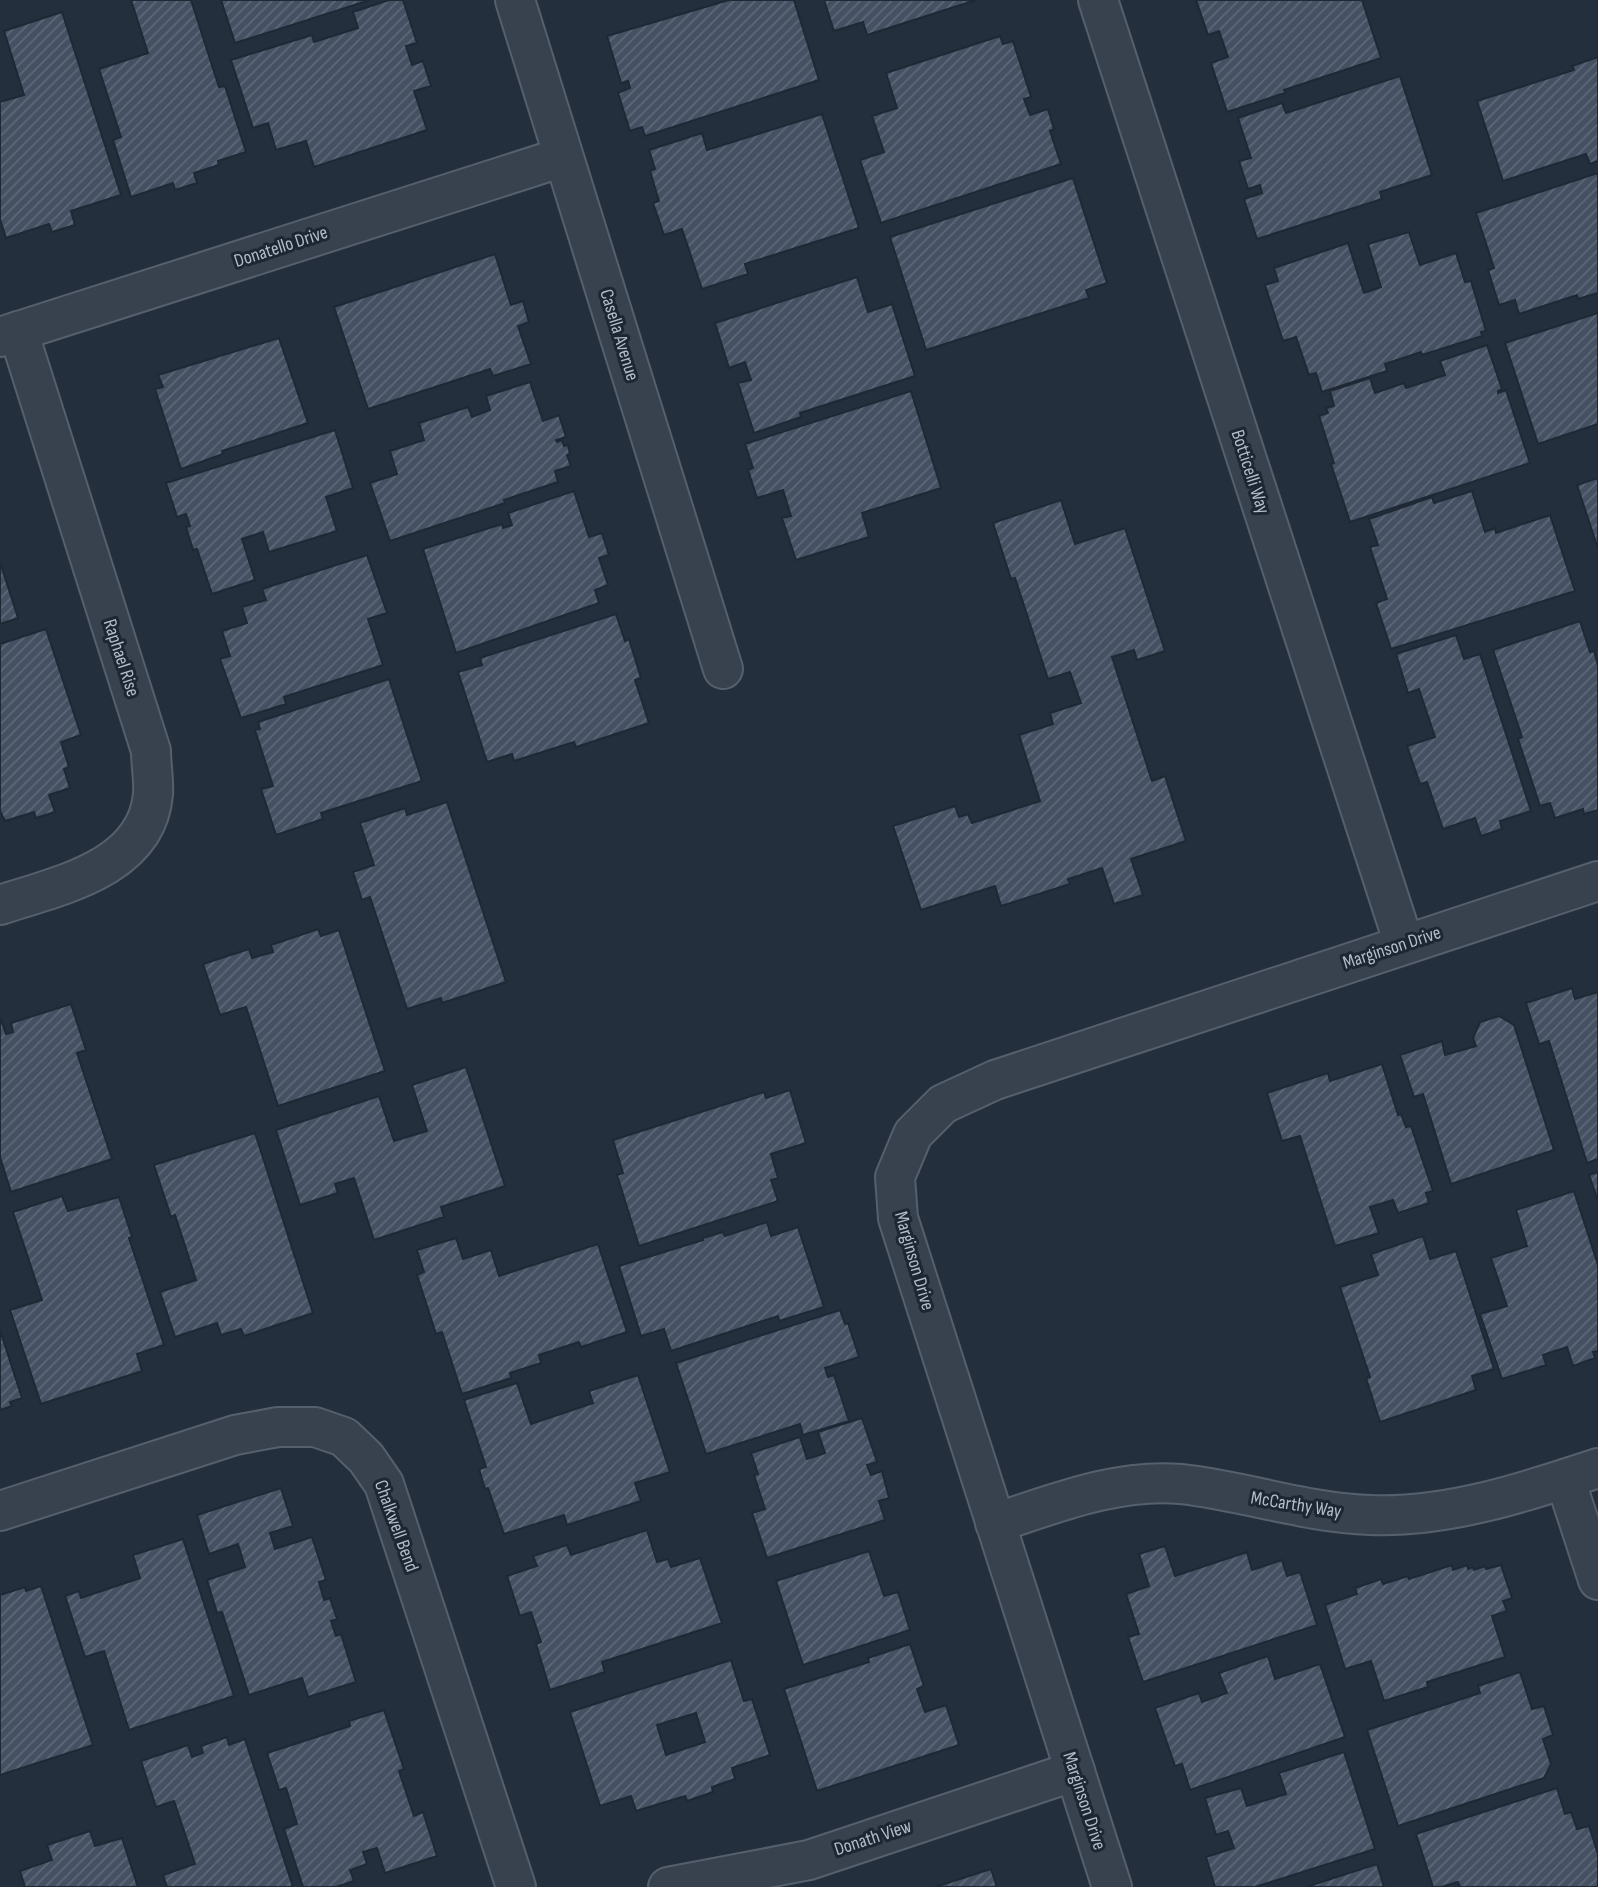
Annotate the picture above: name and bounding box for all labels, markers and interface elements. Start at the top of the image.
street label: Donatello Drive [231,221,331,273]
street label: Casella Avenue [594,286,644,384]
street label: Botticelli Way [1226,427,1275,518]
street label: Raphael Rise [98,616,144,700]
street label: Marginson Drive [1340,921,1444,975]
street label: Marginson Drive [889,1209,939,1313]
street label: Chalkwell Bend [369,1477,423,1575]
street label: McCarthy Way [1249,1486,1344,1524]
street label: Marginson Drive [1057,1749,1111,1853]
street label: Donath View [831,1815,915,1861]

